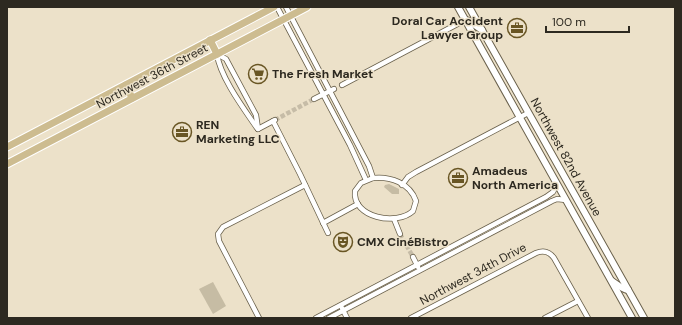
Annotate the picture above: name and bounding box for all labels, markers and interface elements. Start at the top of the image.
scale bar [546,8,629,34]
place label: Doral Car Accident Lawyer Group [392,13,503,43]
text: 100 m [552,14,586,30]
office icon: Doral Car Accident Lawyer Group [506,17,528,39]
street label: Northwest 36th Street [93,40,211,112]
supermarket icon: The Fresh Market [247,63,269,85]
place label: The Fresh Market [272,66,373,82]
street label: Northwest 82nd Avenue [527,95,605,219]
place label: REN Marketing LLC [196,117,280,147]
office icon: REN Marketing LLC [171,121,193,143]
place label: Amadeus North America [472,163,558,193]
office icon: Amadeus North America [447,167,469,189]
theatre icon: CMX CinéBistro [332,231,354,253]
place label: CMX CinéBistro [357,234,449,250]
street label: Northwest 34th Drive [417,239,529,309]

